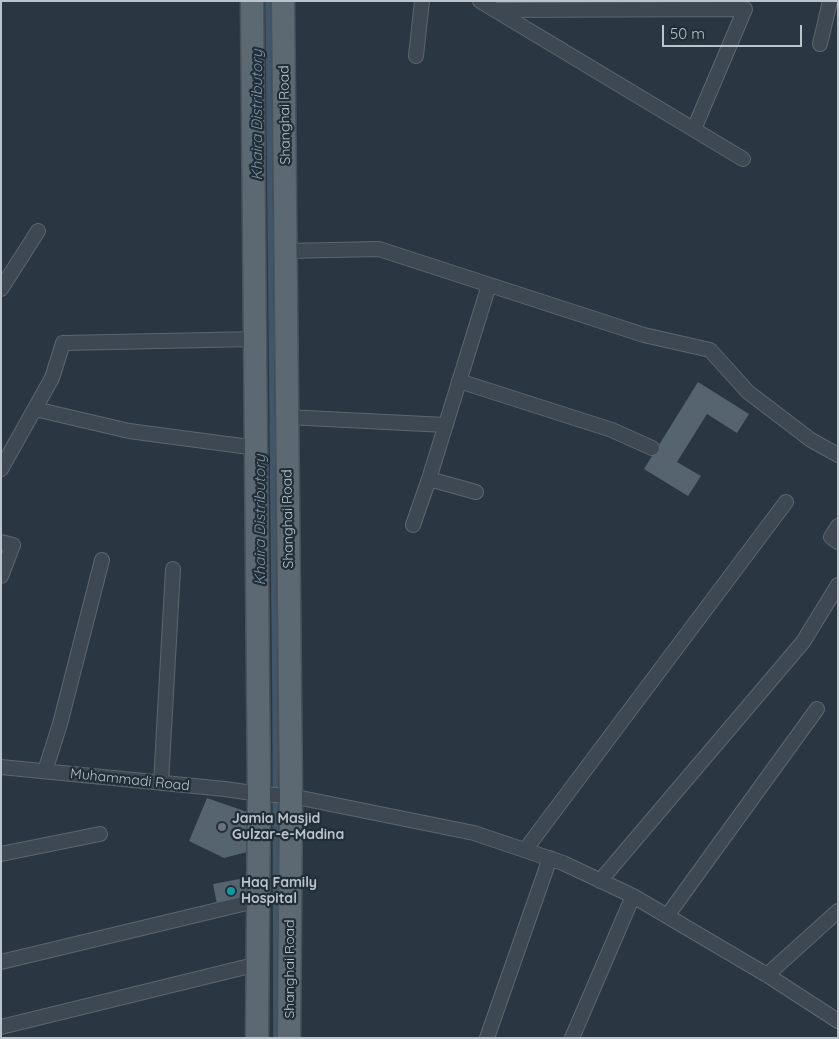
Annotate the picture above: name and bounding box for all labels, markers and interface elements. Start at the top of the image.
scale bar [664,15,804,47]
text: 50 m [670,24,705,43]
water label: Khaira Distributory [248,50,266,180]
street label: Shanghai Road [276,65,294,165]
water label: Khaira Distributory [251,455,269,585]
street label: Shanghai Road [279,469,297,569]
street label: Muhammadi Road [69,765,191,795]
place label: Jamia Masjid Gulzar-e-Madina [232,811,344,844]
marker: Jamia Masjid Gulzar-e-Madina [216,821,228,833]
place label: Haq Family Hospital [241,875,317,908]
marker: Haq Family Hospital [225,885,237,897]
street label: Shanghai Road [282,919,298,1019]

